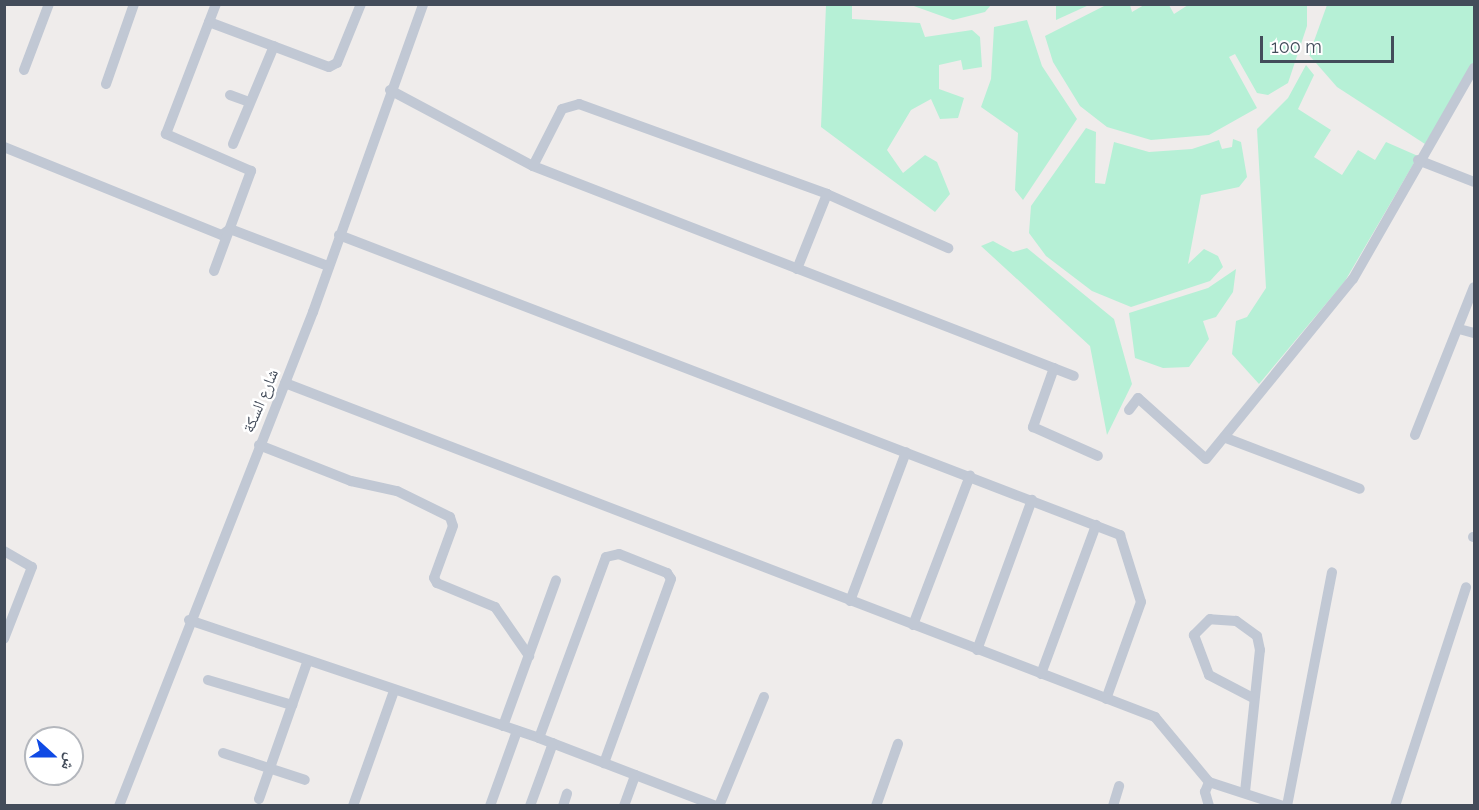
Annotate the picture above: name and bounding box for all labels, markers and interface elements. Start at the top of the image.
scale bar [1263,24,1396,62]
text: 100 m [1271,36,1322,57]
street label: شارع السكة [239,366,283,436]
north arrow [24,726,84,786]
text: ش [57,751,81,773]

